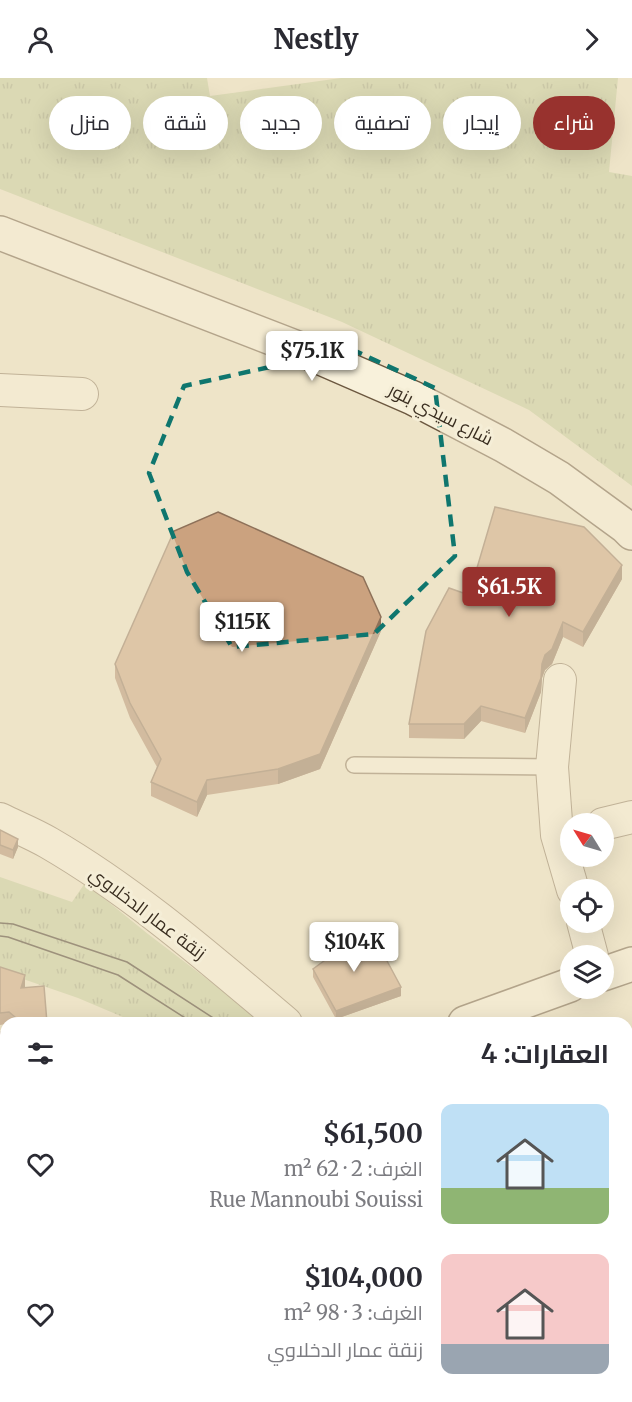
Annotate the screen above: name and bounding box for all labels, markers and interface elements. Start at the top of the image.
text: Nestly [274,22,358,56]
icon: person [24,23,57,56]
icon: forward [575,23,608,56]
chip: منزل [49,96,131,150]
chip: شقة [143,96,228,150]
chip: جديد [240,96,322,150]
chip: تصفية [334,96,431,150]
chip: إيجار [443,96,521,150]
chip: شراء [533,96,615,150]
pin: $75.1K [263,331,361,382]
text: $75.1K [280,338,344,363]
street label: شارع سيدي بنور [382,377,497,453]
pin: $61.5K [460,567,558,618]
text: $61.5K [476,574,542,599]
pin: $115K [200,602,284,653]
text: $115K [214,609,270,634]
north arrow [560,813,614,867]
map controls [560,813,614,999]
street label: زنقة عمار الدخلاوي [83,862,211,967]
button: locate [560,879,614,933]
pin: $104K [312,922,396,973]
text: $104K [323,929,385,954]
button: layers [560,945,614,999]
icon: filters [24,1037,57,1070]
text: العقارات: 4 [481,1037,609,1070]
text: $61,500 [323,1117,423,1150]
icon: home [489,1128,561,1200]
icon: heart [24,1148,57,1181]
text: الغرف: 2 · 62 m² [284,1156,423,1181]
text: Rue Mannoubi Souissi [209,1187,423,1212]
text: $104,000 [304,1261,423,1294]
icon: home [489,1278,561,1350]
icon: heart [24,1298,57,1331]
text: الغرف: 3 · 98 m² [284,1300,423,1325]
text: زنقة عمار الدخلاوي [267,1337,423,1362]

